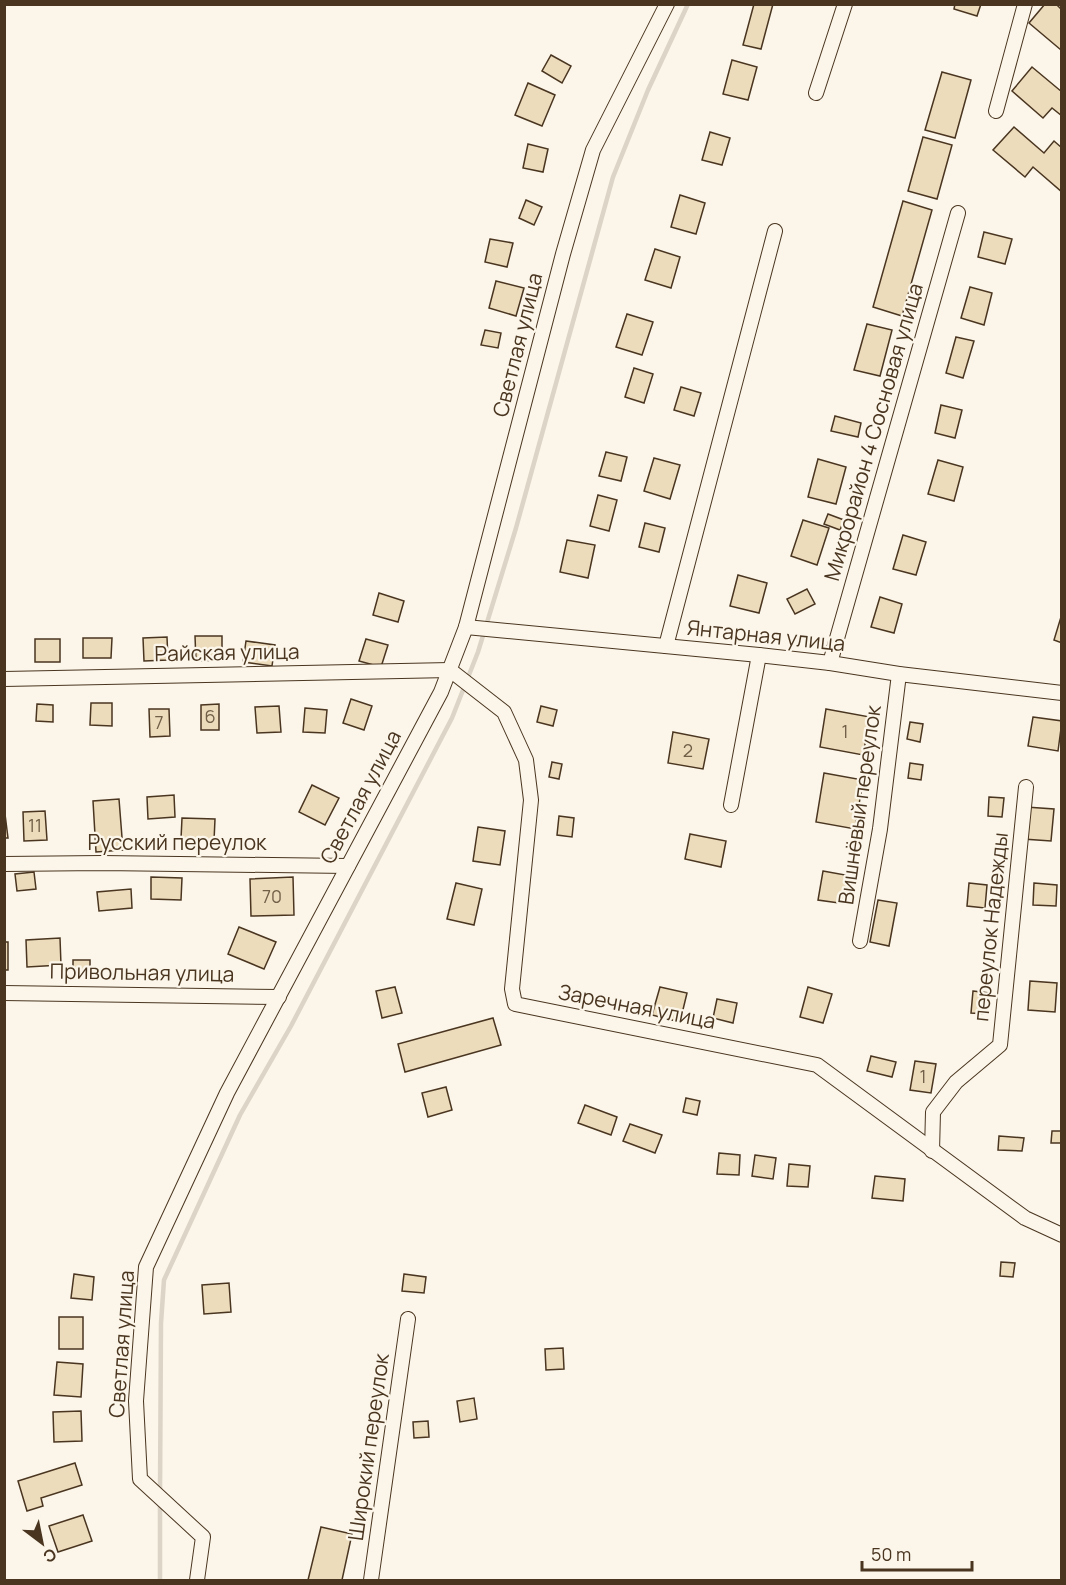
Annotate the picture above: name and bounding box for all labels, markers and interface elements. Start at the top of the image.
street label: Светлая улица [486,270,548,420]
street label: Микрорайон 4 Сосновая улица [817,280,929,584]
street label: Янтарная улица [685,613,847,657]
street label: Райская улица [154,637,300,667]
street label: Вишнёвый переулок [831,703,887,906]
house number: 6 [204,704,216,728]
house number: 7 [154,710,164,734]
house number: 1 [841,719,849,743]
street label: Светлая улица [313,725,407,868]
house number: 2 [683,738,693,762]
house number: 11 [28,813,42,837]
street label: Русский переулок [87,828,267,856]
street label: переулок Надежды [966,831,1014,1023]
house number: 70 [262,884,282,908]
street label: Привольная улица [49,956,235,988]
street label: Заречная улица [556,977,718,1035]
house number: 1 [919,1064,927,1088]
street label: Светлая улица [102,1269,140,1419]
street label: Широкий переулок [341,1351,395,1542]
north arrow [12,1513,72,1573]
scale bar [862,1534,972,1572]
text: 50 m [871,1542,911,1566]
text: С [39,1543,61,1568]

